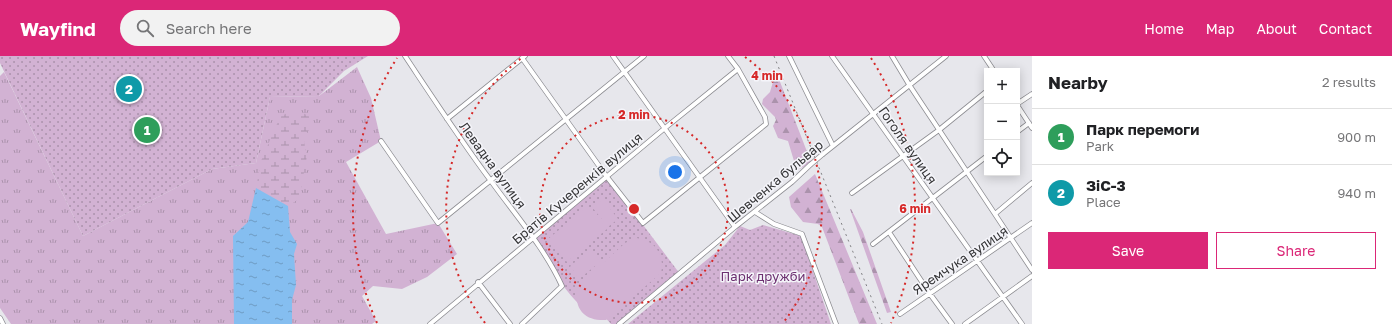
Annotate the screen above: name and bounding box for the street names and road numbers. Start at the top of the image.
street label: Гоголя вулиця [875,103,941,187]
street label: Левадна вулиця [456,119,530,211]
street label: Братів Кучеренків вулиця [509,129,645,247]
street label: Шевченка бульвар [724,136,826,226]
street label: Яремчука вулиця [909,222,1011,298]

